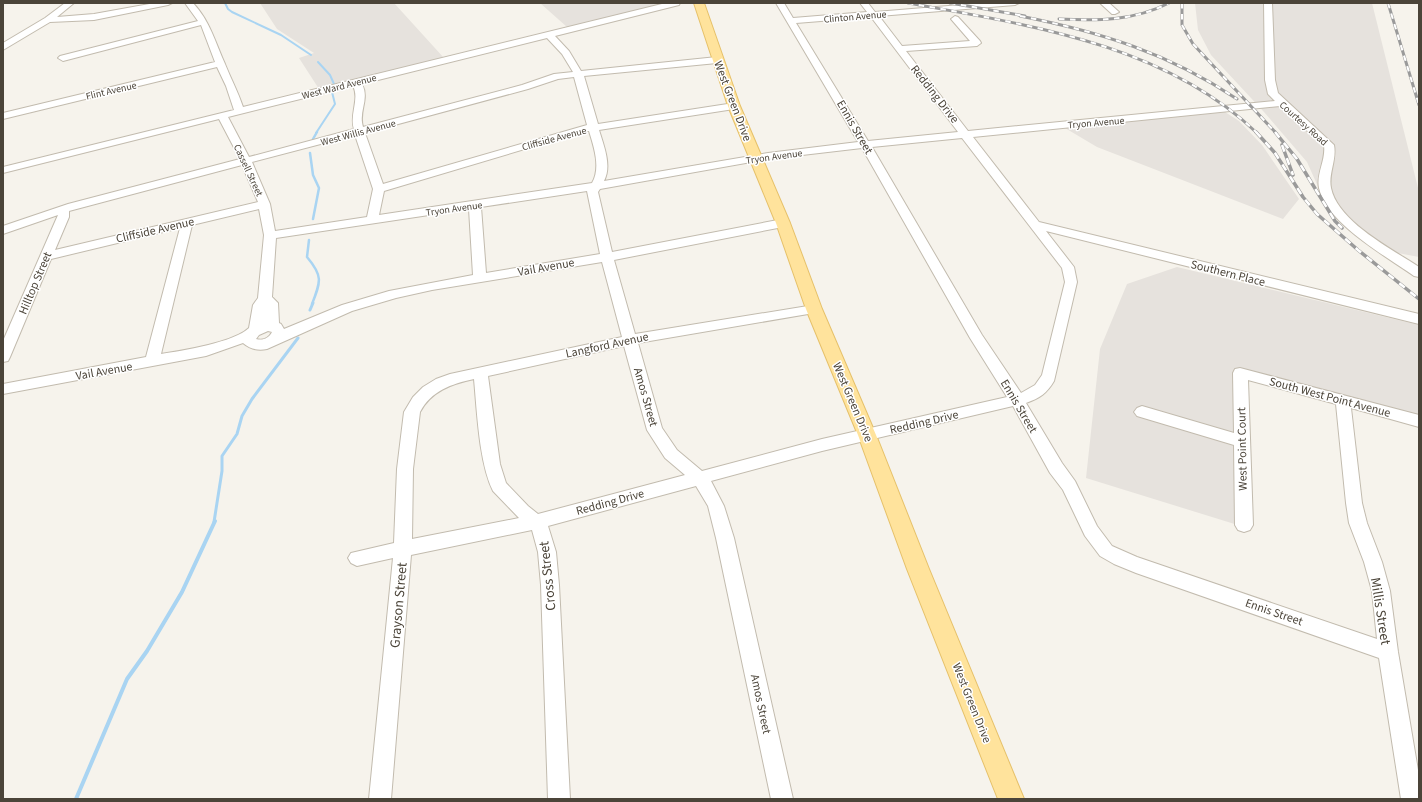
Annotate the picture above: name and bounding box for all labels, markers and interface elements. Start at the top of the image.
street label: Clinton Avenue [823,7,887,27]
street label: West Green Drive [709,58,756,144]
street label: Redding Drive [906,62,963,127]
street label: West Ward Avenue [300,71,378,103]
street label: Flint Avenue [84,78,138,104]
street label: Ennis Street [832,97,877,157]
street label: Courtesy Road [1276,98,1331,149]
street label: Tryon Avenue [1067,114,1125,132]
street label: West Willis Avenue [319,116,397,150]
street label: Cliffside Avenue [520,124,588,154]
street label: Cassell Street [230,142,267,199]
street label: Tryon Avenue [745,146,803,168]
street label: Tryon Avenue [425,198,483,220]
street label: Cliffside Avenue [114,213,196,248]
street label: Hilltop Street [15,249,56,317]
street label: Vail Avenue [516,254,576,281]
street label: Southern Place [1189,256,1267,291]
street label: Langford Avenue [564,328,650,363]
street label: Vail Avenue [74,358,134,385]
street label: West Green Drive [828,360,877,445]
street label: Amos Street [629,366,662,429]
street label: South West Point Avenue [1267,373,1392,422]
street label: Ennis Street [996,376,1041,436]
street label: Redding Drive [888,406,960,439]
street label: West Point Court [1233,407,1252,491]
street label: Redding Drive [574,485,646,520]
street label: Cross Street [534,540,562,612]
street label: Grayson Street [385,561,413,649]
street label: Millis Street [1365,576,1395,647]
street label: Ennis Street [1243,595,1305,630]
street label: West Green Drive [948,661,995,746]
street label: Amos Street [746,673,775,735]

